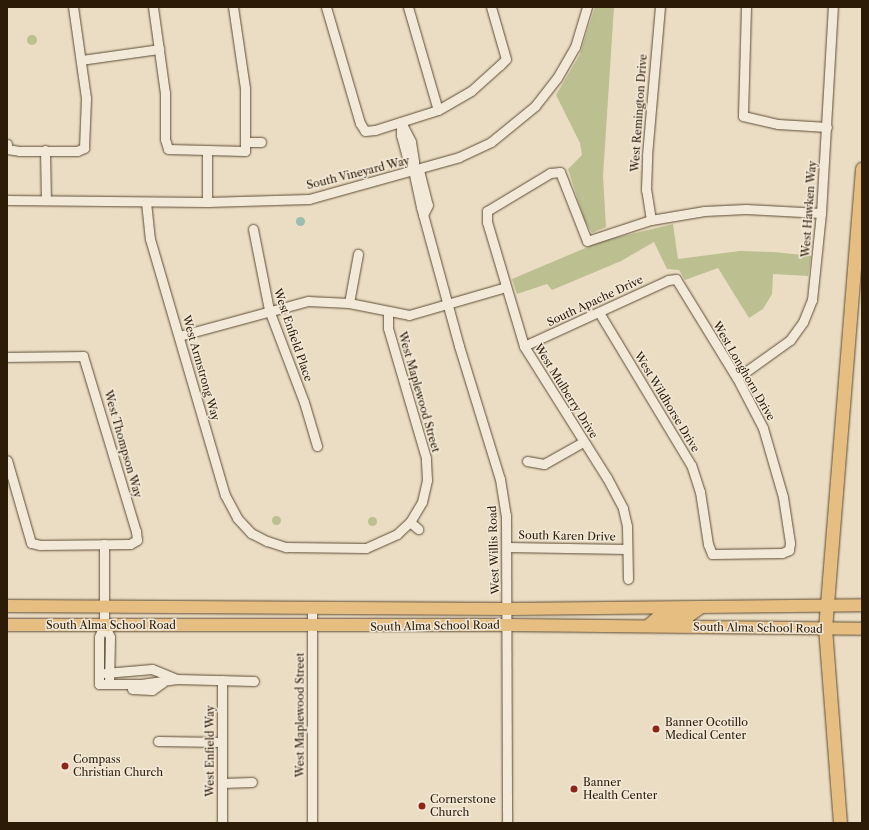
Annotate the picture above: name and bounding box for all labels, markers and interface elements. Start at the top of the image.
street label: West Remington Drive [628,54,650,172]
street label: South Vineyard Way [305,154,411,192]
street label: West Hawken Way [799,160,819,258]
street label: South Apache Drive [545,273,645,329]
street label: West Enfield Place [271,287,315,383]
street label: West Armstrong Way [179,313,223,423]
street label: West Longhorn Drive [710,319,778,423]
street label: West Maplewood Street [395,330,443,454]
street label: West Mulberry Drive [531,341,601,441]
street label: West Wildhorse Drive [632,349,702,455]
street label: West Thompson Way [101,388,145,500]
street label: West Willis Road [486,505,502,595]
street label: South Karen Drive [518,529,616,543]
street label: South Alma School Road [46,618,176,632]
street label: South Alma School Road [370,618,500,634]
street label: South Alma School Road [693,620,823,636]
street label: West Maplewood Street [293,653,307,777]
street label: West Enfield Way [203,705,217,797]
place label: Banner Ocotillo Medical Center [665,716,748,742]
marker: Banner Ocotillo Medical Center [650,723,662,735]
place label: Compass Christian Church [73,753,163,779]
marker: Compass Christian Church [60,761,70,771]
place label: Banner Health Center [583,776,657,802]
marker: Banner Health Center [568,783,580,795]
place label: Cornerstone Church [430,793,496,819]
marker: Cornerstone Church [417,801,427,811]

